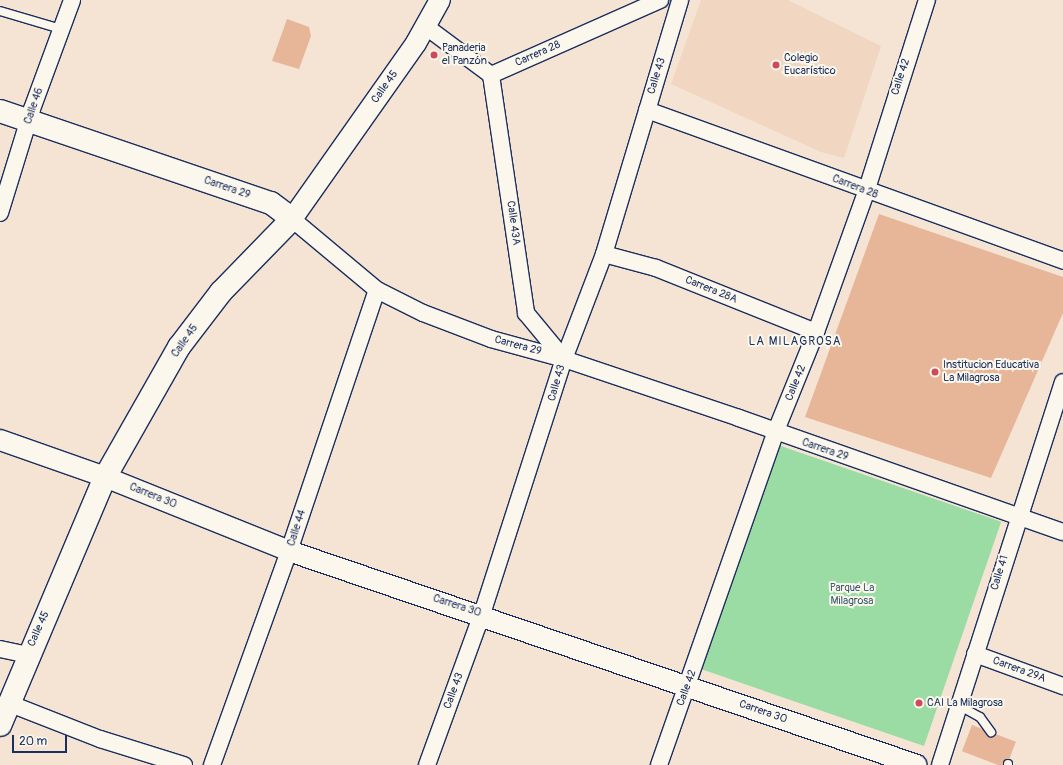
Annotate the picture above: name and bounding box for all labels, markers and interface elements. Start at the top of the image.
street label: Carrera 28 [513,38,563,70]
place label: Panaderia el Panzón [442,42,487,68]
marker: Panaderia el Panzón [429,50,439,60]
place label: Colegio Eucarístico [784,52,836,78]
street label: Calle 43 [645,56,669,96]
street label: Calle 42 [889,57,913,97]
marker: Colegio Eucarístico [771,60,781,70]
street label: Calle 45 [369,68,401,106]
street label: Calle 46 [22,86,46,126]
street label: Carrera 28 [830,172,880,202]
street label: Carrera 29 [202,174,252,202]
street label: Calle 43A [503,200,523,246]
street label: Carrera 28A [683,274,739,306]
street label: Calle 45 [169,322,201,360]
street label: Carrera 29 [493,333,543,359]
district label: LA MILAGROSA [748,335,842,349]
place label: Institucion Educativa La Milagrosa [943,359,1039,385]
street label: Calle 43 [545,363,569,403]
street label: Calle 42 [783,363,809,403]
marker: Institucion Educativa La Milagrosa [930,367,940,377]
street label: Carrera 29 [800,436,850,464]
street label: Carrera 30 [127,481,179,511]
street label: Calle 44 [285,508,309,548]
street label: Calle 41 [988,554,1012,592]
park label: Parque La Milagrosa [830,582,874,608]
street label: Carrera 30 [431,592,483,620]
street label: Calle 45 [25,609,53,649]
street label: Carrera 29A [991,654,1047,686]
street label: Calle 42 [674,668,700,708]
street label: Calle 43 [441,671,467,711]
place label: CAI La Milagrosa [927,696,1003,710]
street label: Carrera 30 [737,698,789,726]
marker: CAI La Milagrosa [914,698,924,708]
scale bar [14,727,69,753]
text: 20 m [19,734,47,749]

